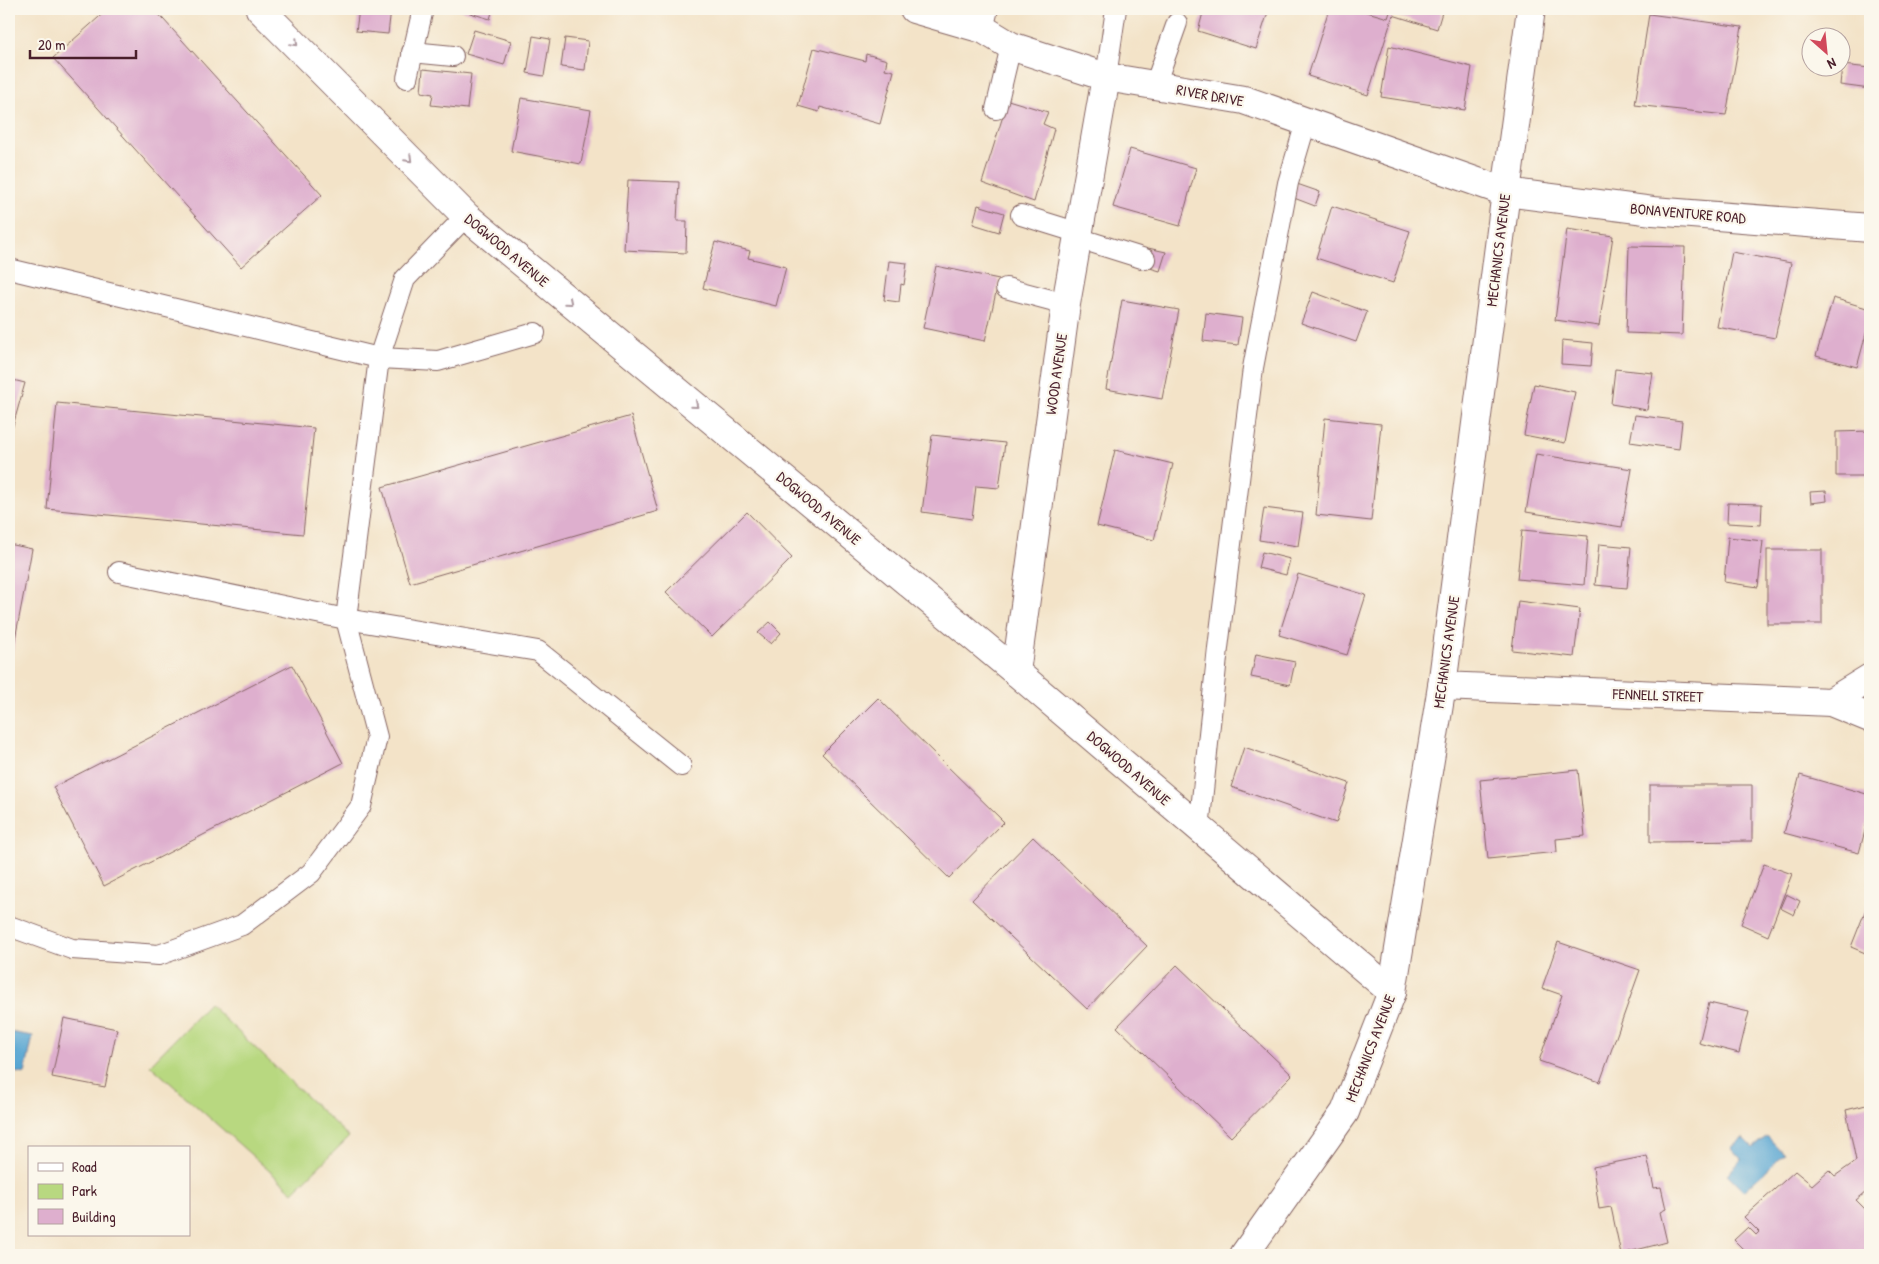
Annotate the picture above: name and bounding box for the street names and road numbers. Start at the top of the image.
street label: RIVER DRIVE [1175,79,1246,111]
street label: MECHANICS AVENUE [1481,192,1515,308]
street label: BONAVENTURE ROAD [1629,197,1748,229]
street label: DOGWOOD AVENUE [460,208,554,292]
street label: WOOD AVENUE [1040,332,1072,416]
street label: DOGWOOD AVENUE [772,466,866,550]
street label: MECHANICS AVENUE [1428,594,1464,710]
street label: FENNELL STREET [1611,683,1705,707]
street label: DOGWOOD AVENUE [1083,726,1176,810]
street label: MECHANICS AVENUE [1340,991,1400,1105]

